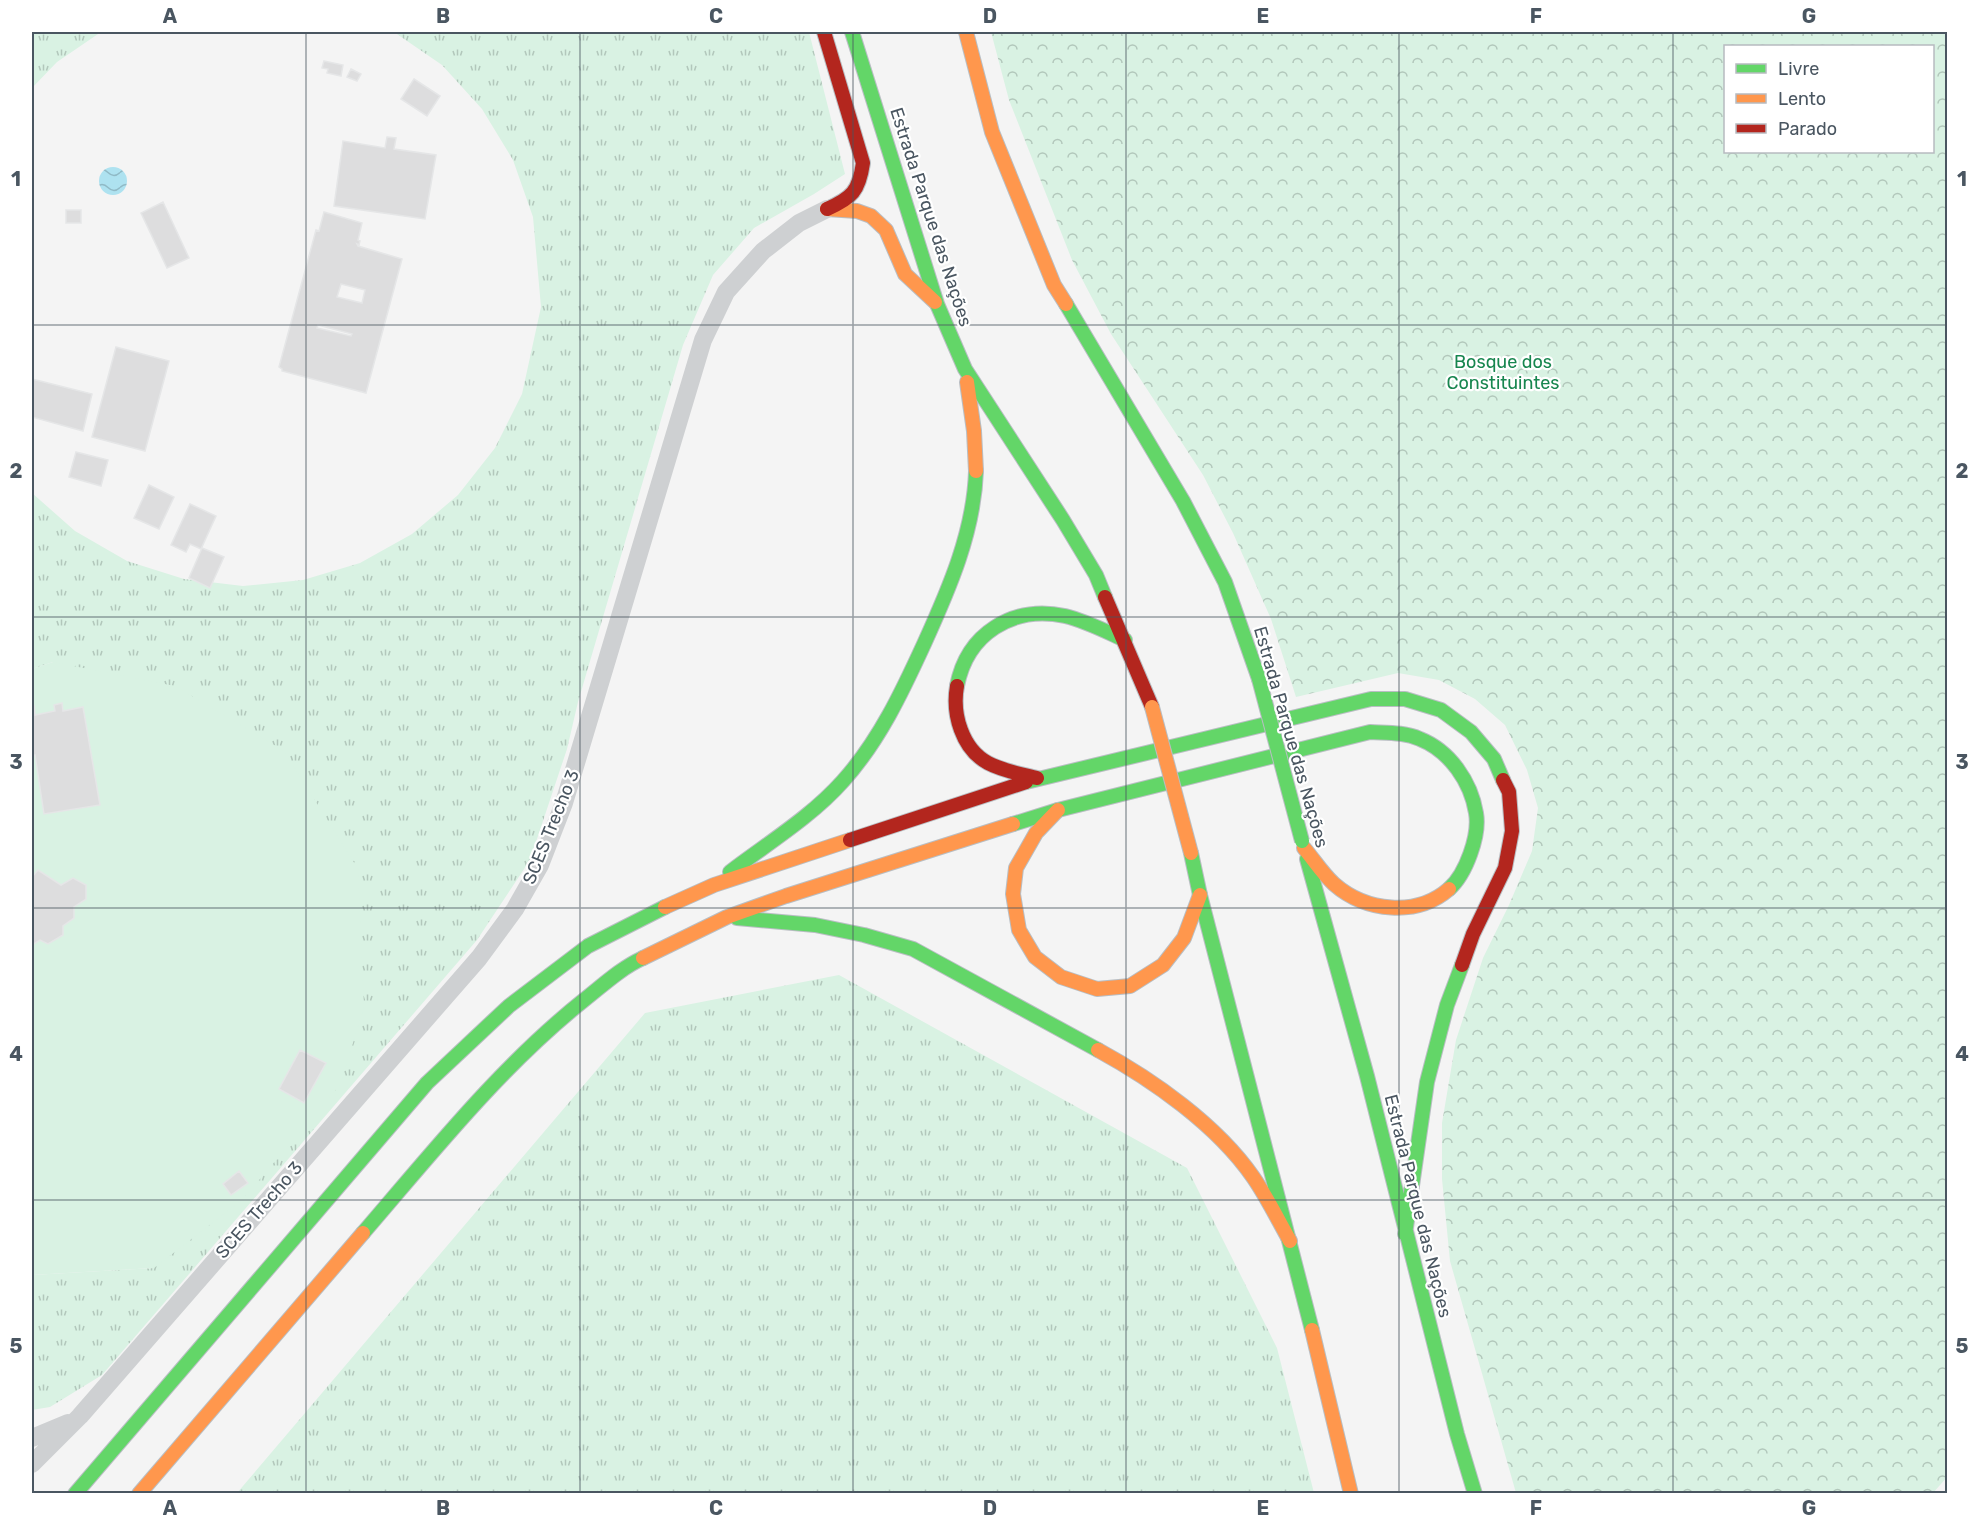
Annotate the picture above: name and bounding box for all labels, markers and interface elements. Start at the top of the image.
text: A [163,4,178,28]
text: B [436,4,450,28]
text: C [709,4,723,28]
text: D [983,4,997,28]
text: E [1257,4,1269,28]
text: F [1530,4,1542,28]
text: G [1802,4,1816,28]
legend [1724,45,1934,153]
text: Livre [1778,58,1819,80]
text: Lento [1778,88,1826,110]
street label: Estrada Parque das Nações [885,105,977,329]
text: Parado [1778,118,1837,140]
text: 1 [11,167,21,191]
text: 1 [1957,167,1967,191]
park label: Bosque dos Constituintes [1446,351,1560,394]
text: 2 [10,459,23,483]
text: 2 [1956,459,1969,483]
street label: Estrada Parque das Nações [1249,624,1333,850]
text: 3 [9,750,23,774]
text: 3 [1955,750,1969,774]
street label: SCES Trecho 3 [518,767,584,887]
text: 4 [9,1042,23,1066]
text: 4 [1955,1042,1969,1066]
street label: Estrada Parque das Nações [1380,1092,1456,1320]
street label: SCES Trecho 3 [211,1157,307,1263]
text: 5 [10,1334,23,1358]
text: 5 [1956,1334,1969,1358]
text: A [163,1496,178,1520]
text: B [436,1496,450,1520]
text: C [709,1496,723,1520]
text: D [983,1496,997,1520]
text: E [1257,1496,1269,1520]
text: F [1530,1496,1542,1520]
text: G [1802,1496,1816,1520]

